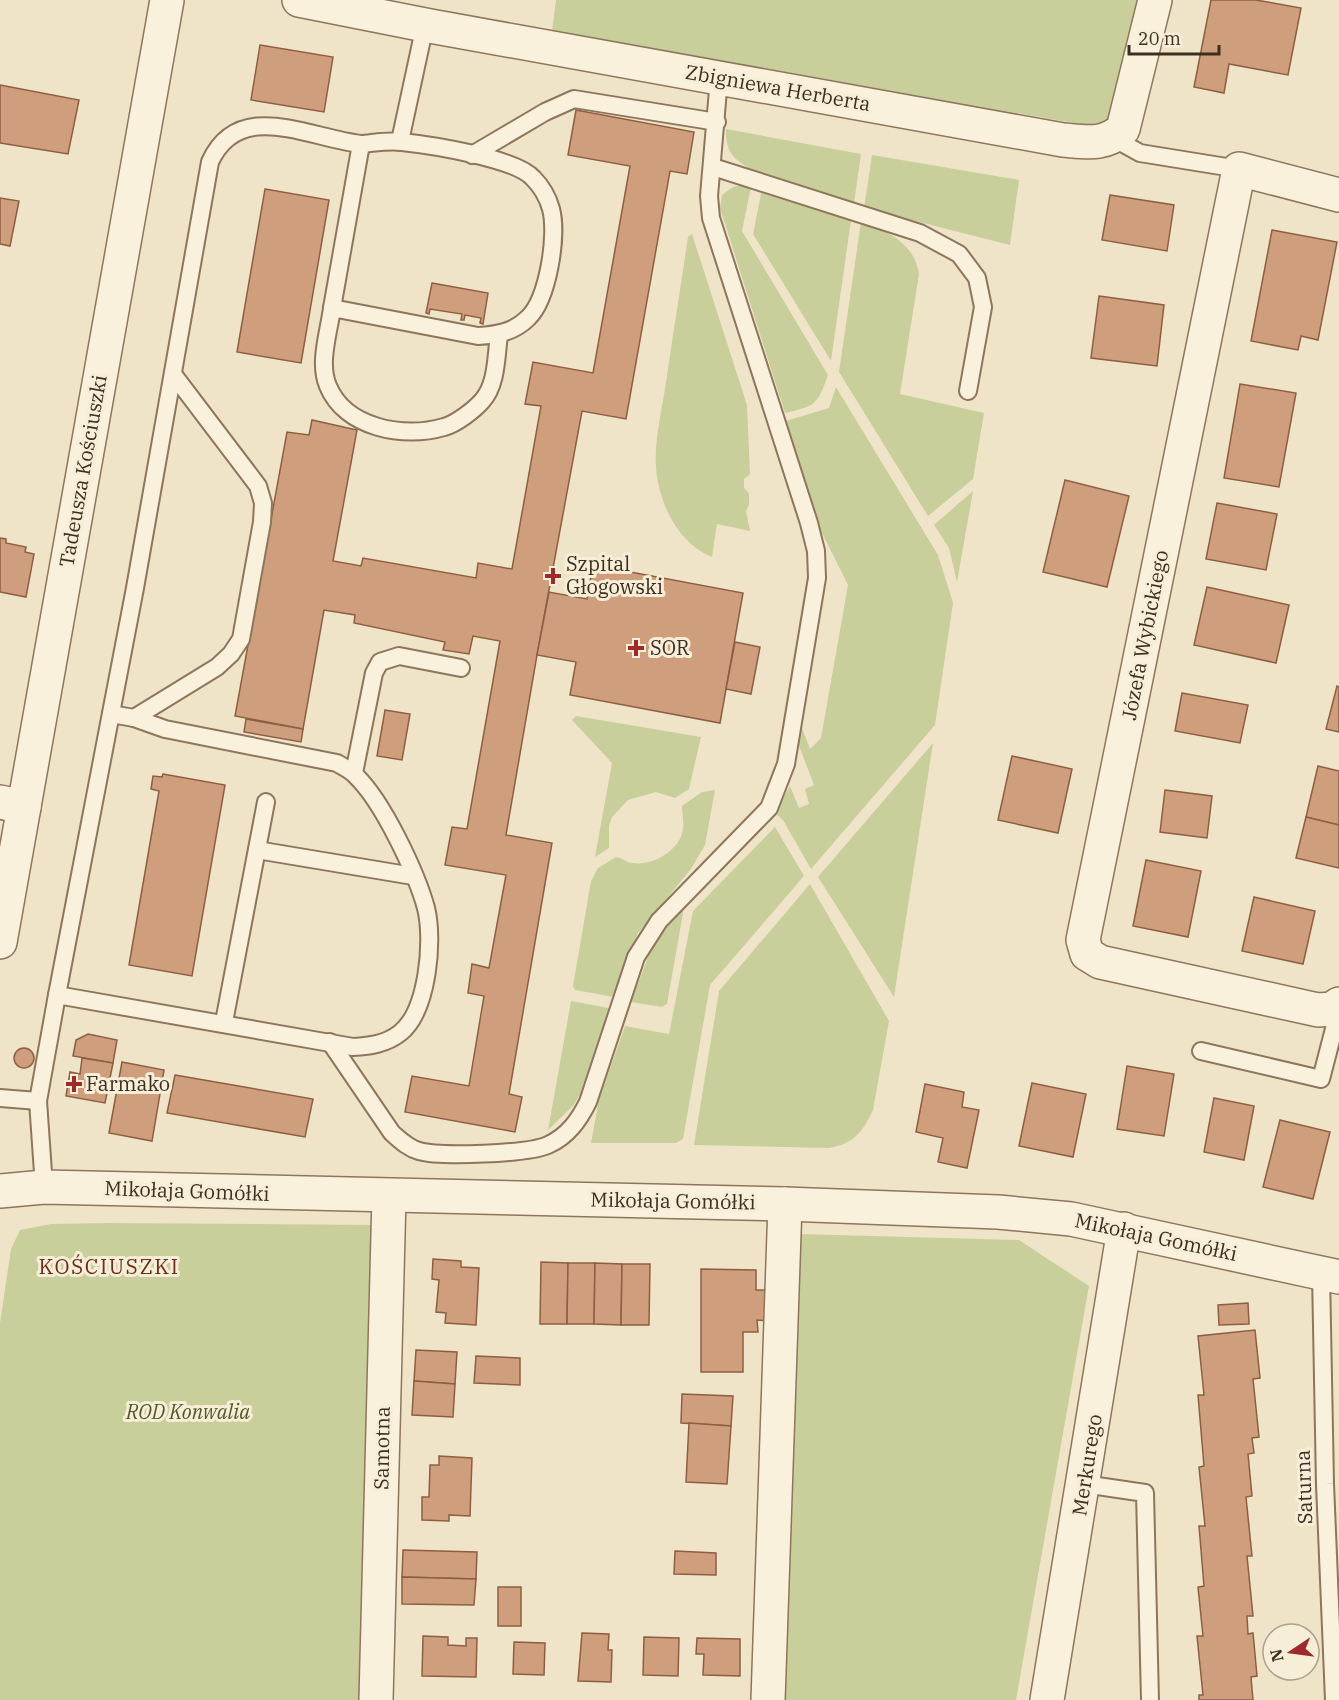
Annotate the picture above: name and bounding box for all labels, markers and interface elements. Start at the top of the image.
scale bar [1129,18,1219,56]
text: 20 m [1138,27,1181,50]
street label: Zbigniewa Herberta [683,58,873,117]
street label: Tadeusza Kościuszki [52,373,113,569]
street label: Józefa Wybickiego [1115,548,1174,722]
place label: Szpital Głogowski [566,550,663,600]
marker: Szpital Głogowski [544,567,562,585]
place label: SOR [650,634,690,661]
marker: SOR [627,639,645,657]
place label: Farmako [86,1070,170,1097]
marker: Farmako [67,1077,81,1091]
street label: Mikołaja Gomółki [104,1174,270,1207]
street label: Mikołaja Gomółki [590,1186,756,1215]
street label: Mikołaja Gomółki [1072,1206,1240,1267]
district label: KOŚCIUSZKI [39,1252,179,1280]
park label: ROD Konwalia [125,1398,250,1425]
street label: Samotna [367,1406,396,1490]
street label: Merkurego [1065,1412,1108,1518]
street label: Saturna [1289,1449,1318,1525]
north arrow [1261,1622,1321,1682]
text: N [1265,1647,1288,1664]

